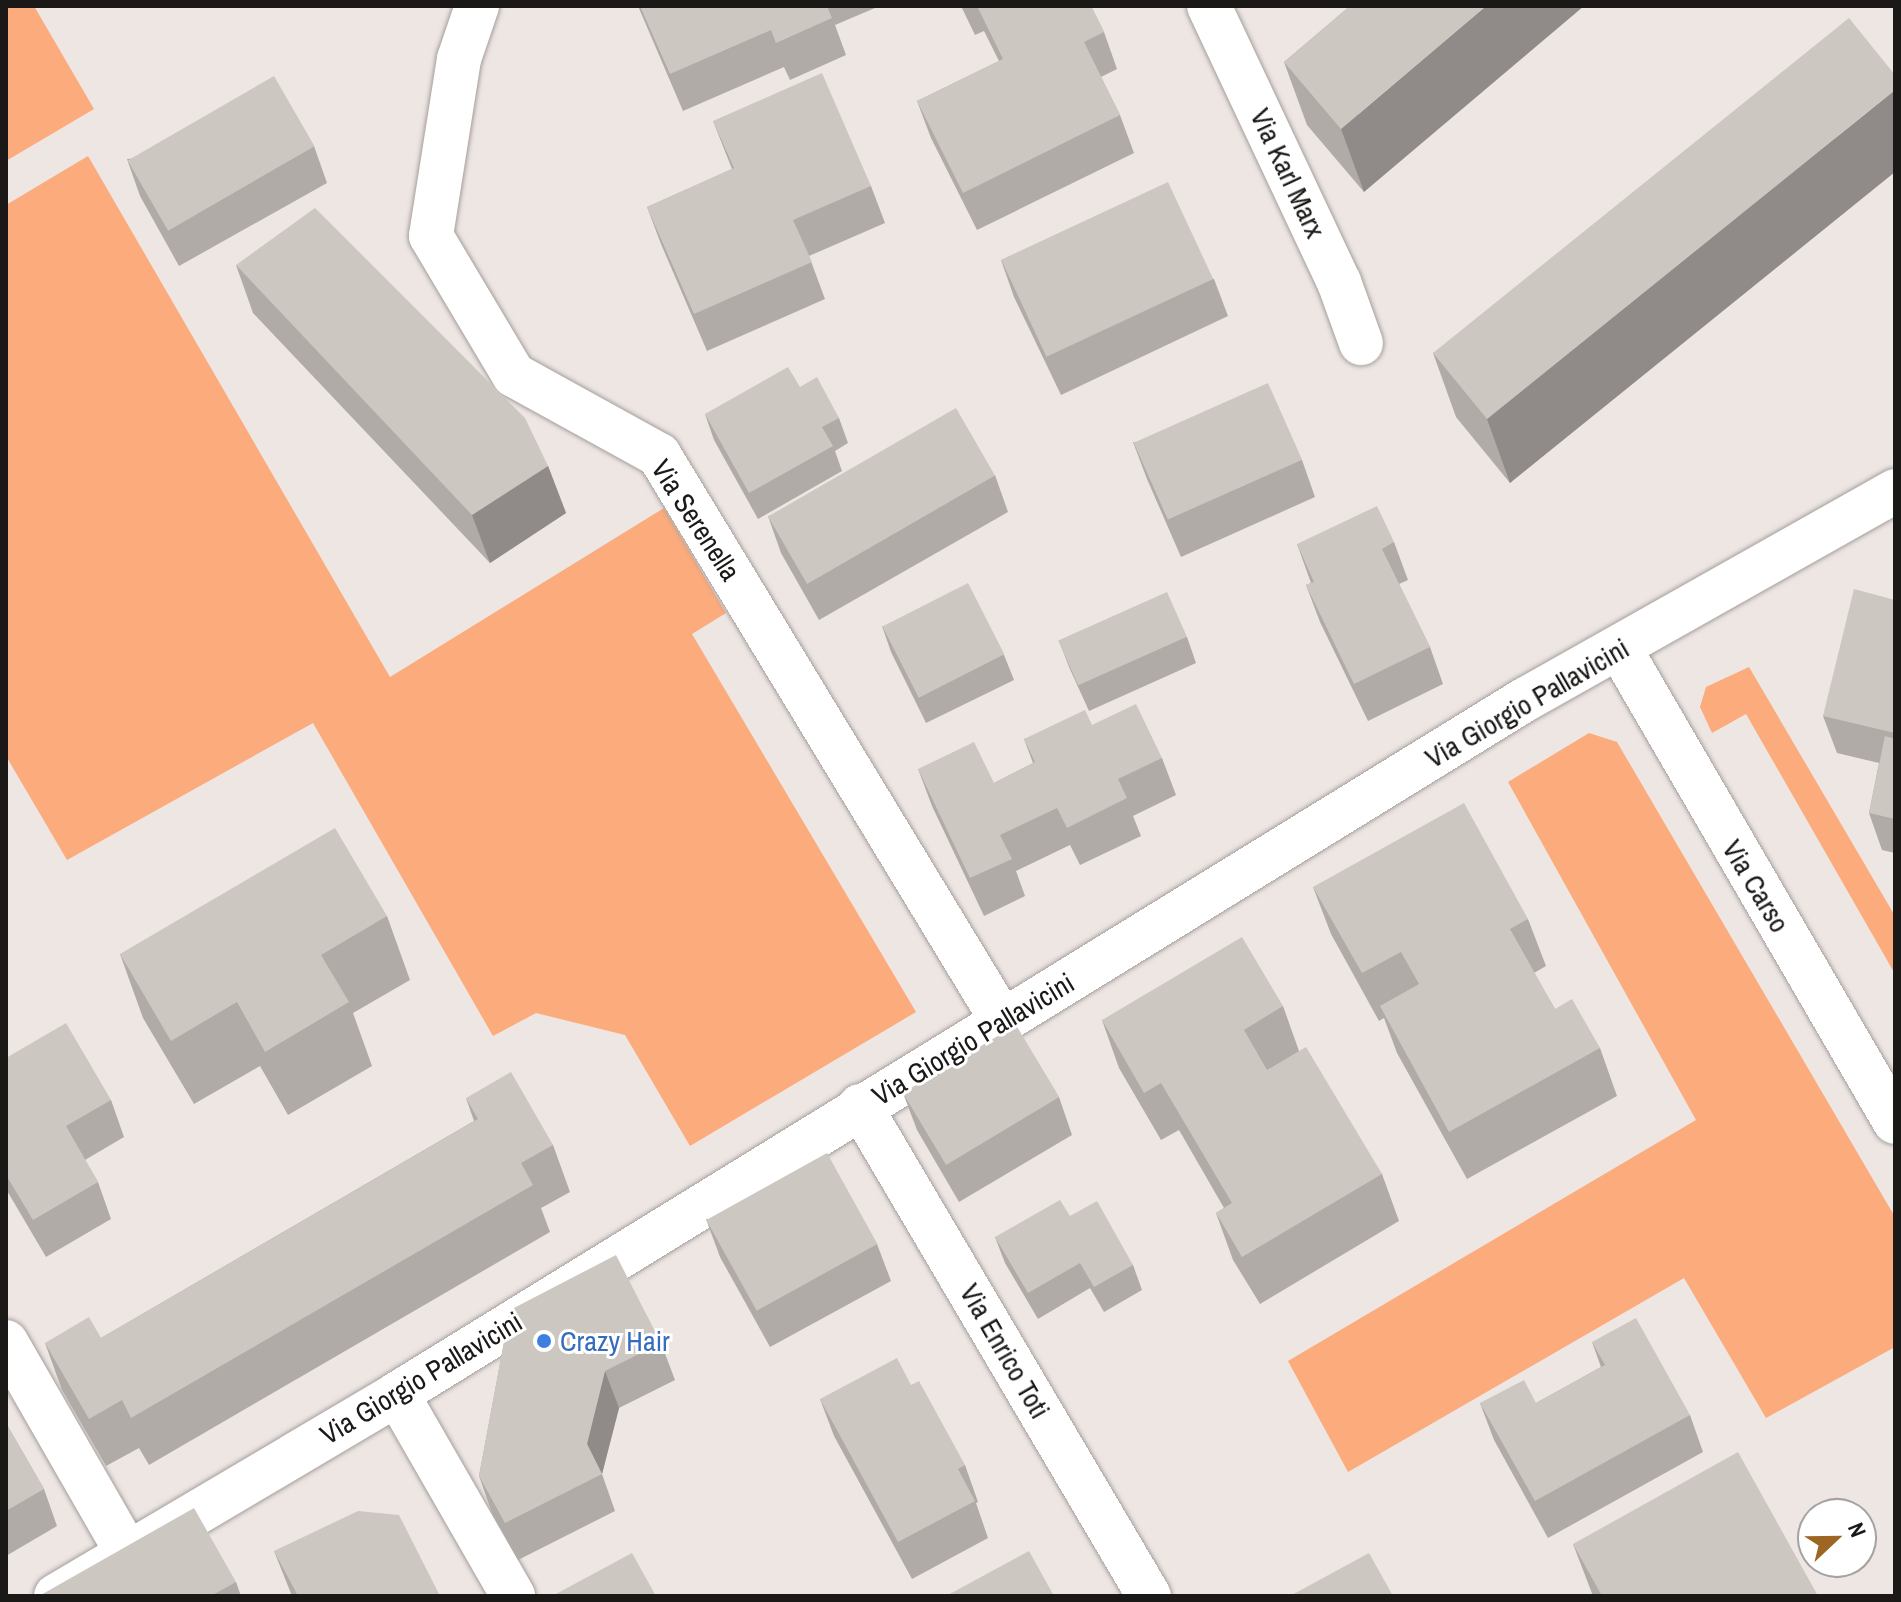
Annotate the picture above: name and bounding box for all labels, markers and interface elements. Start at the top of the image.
street label: Via Karl Marx [1243,103,1333,243]
street label: Via Serenella [644,453,748,587]
street label: Via Giorgio Pallavicini [1419,631,1635,775]
street label: Via Carso [1715,834,1797,938]
street label: Via Giorgio Pallavicini [866,966,1080,1112]
street label: Via Enrico Toti [953,1278,1057,1424]
street label: Via Giorgio Pallavicini [314,1305,528,1451]
place label: Crazy Hair [560,1324,670,1358]
marker: Crazy Hair [535,1332,553,1350]
north arrow [1797,1498,1877,1578]
text: N [1841,1518,1874,1541]

